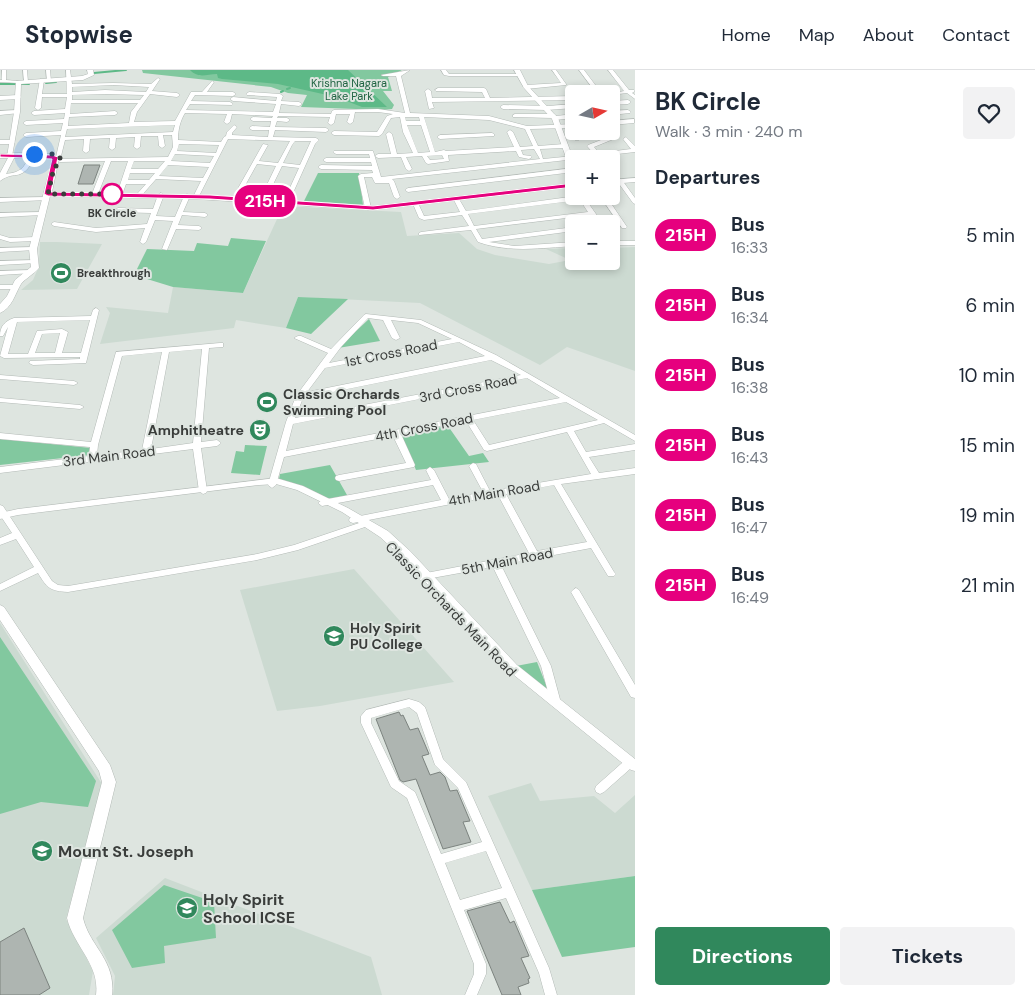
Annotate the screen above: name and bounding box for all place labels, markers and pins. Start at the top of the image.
marker: BK Circle [101,183,123,205]
place label: BK Circle [88,206,137,220]
sports icon: Breakthrough [49,261,73,285]
place label: Breakthrough [77,266,151,280]
place label: Classic Orchards Swimming Pool [283,385,400,419]
sports icon: Classic Orchards Swimming Pool [255,390,279,414]
theatre icon: Amphitheatre [248,418,272,442]
place label: Amphitheatre [148,421,244,439]
place label: Holy Spirit PU College [350,619,423,653]
school or university icon: Holy Spirit PU College [322,624,346,648]
school or university icon: Mount St. Joseph [30,839,54,863]
place label: Mount St. Joseph [58,841,194,862]
place label: Holy Spirit School ICSE [203,889,295,928]
school or university icon: Holy Spirit School ICSE [175,896,199,920]

